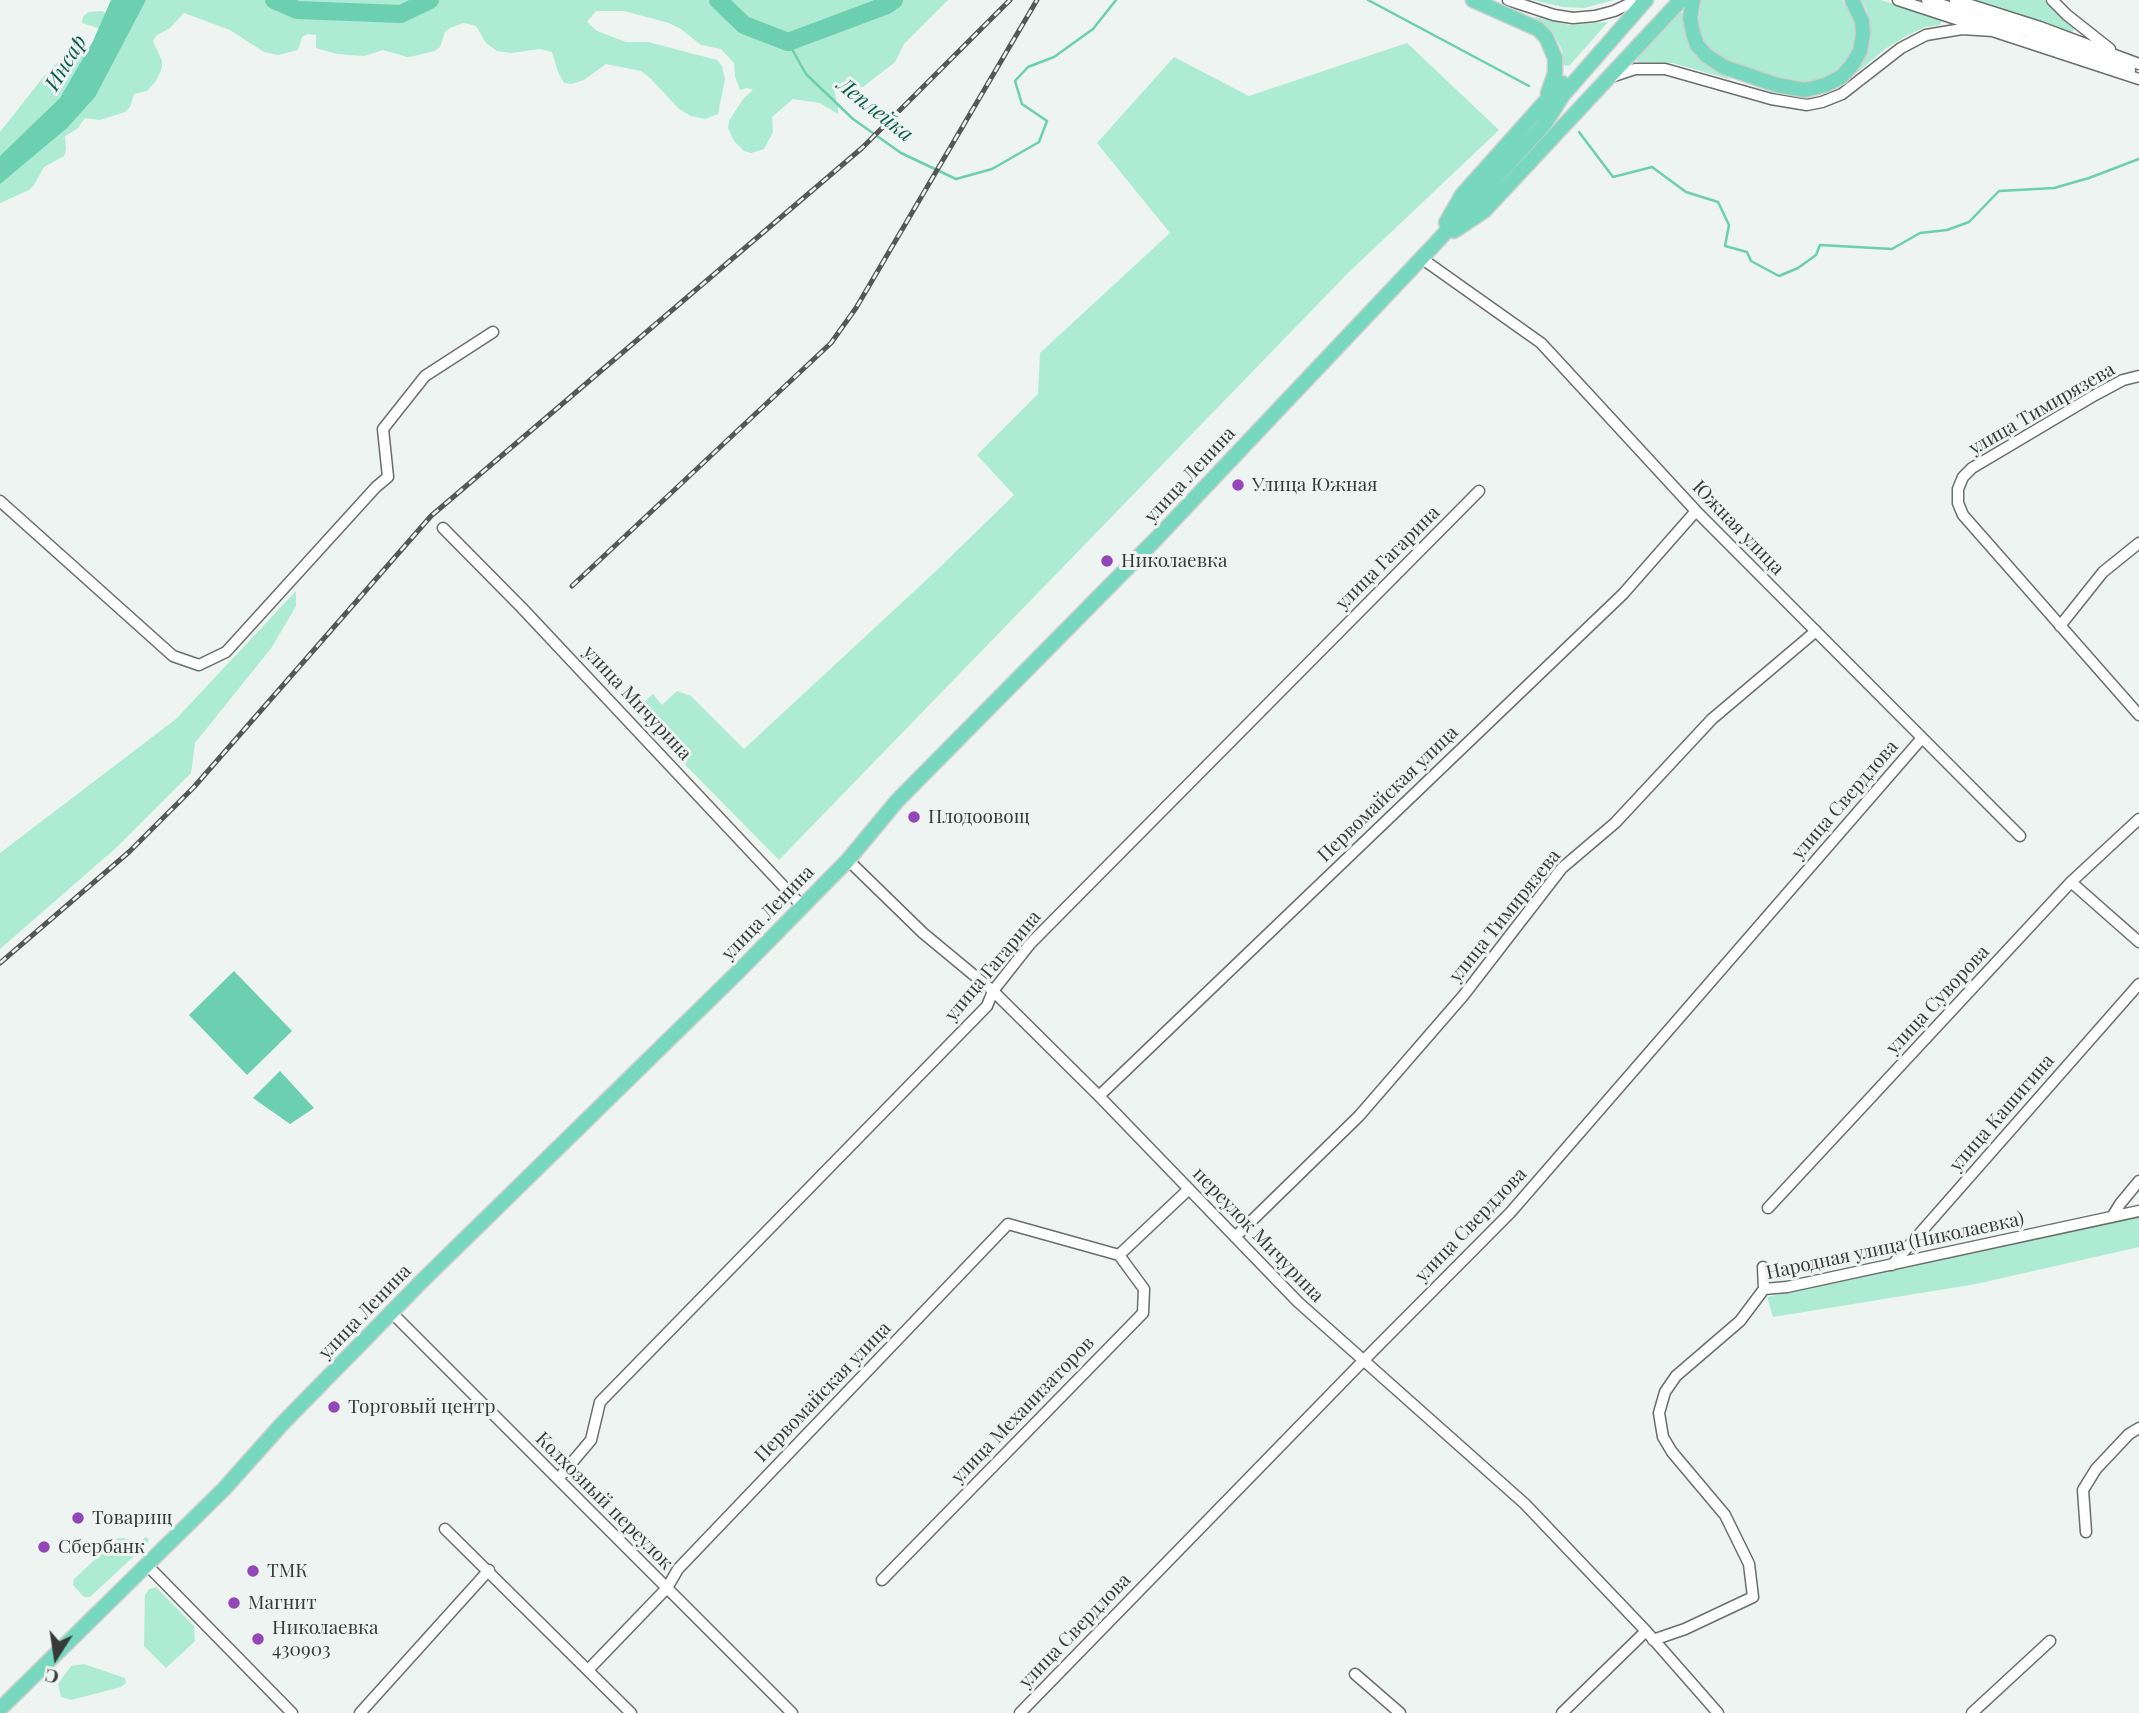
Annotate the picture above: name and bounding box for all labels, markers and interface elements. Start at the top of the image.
water label: Инсар [40,31,92,95]
water label: Леплейка [832,73,918,147]
street label: улица Тимирязева [1965,358,2119,460]
street label: улица Ленина [1140,422,1240,528]
place label: Улица Южная [1252,474,1377,496]
street label: Южная улица [1687,476,1789,580]
marker: Улица Южная [1230,477,1246,493]
street label: улица Гагарина [1331,501,1445,615]
place label: Николаевка [1121,550,1227,572]
marker: Николаевка [1099,553,1115,569]
street label: улица Мичурина [578,641,696,765]
street label: Первомайская улица [1313,721,1463,867]
street label: улица Свердлова [1787,736,1903,864]
place label: Плодоовощ [928,806,1030,828]
marker: Плодоовощ [906,809,922,825]
street label: улица Тимирязева [1444,845,1566,987]
street label: улица Ленина [717,861,819,965]
street label: улица Гагарина [940,906,1046,1026]
street label: улица Суворова [1882,941,1994,1059]
street label: улица Кашигина [1945,1050,2059,1176]
street label: переулок Мичурина [1188,1163,1328,1307]
street label: улица Свердлова [1410,1163,1532,1287]
street label: Народная улица (Николаевка) [1764,1207,2026,1285]
street label: улица Ленина [314,1260,416,1364]
street label: Первомайская улица [750,1317,896,1467]
street label: улица Механизаторов [947,1332,1099,1488]
place label: Торговый центр [348,1396,496,1418]
marker: Торговый центр [326,1399,342,1415]
street label: Колхозный переулок [531,1428,677,1574]
place label: Товарищ [92,1507,172,1529]
marker: Товарищ [70,1510,86,1526]
place label: Сбербанк [58,1536,145,1558]
marker: Сбербанк [36,1539,52,1555]
place label: ТМК [267,1560,308,1582]
marker: ТМК [245,1563,261,1579]
street label: улица Свердлова [1014,1569,1136,1693]
place label: Магнит [248,1592,317,1614]
marker: Магнит [226,1595,242,1611]
place label: Николаевка 430903 [272,1617,378,1661]
north arrow [21,1622,91,1692]
marker: Николаевка 430903 [250,1631,266,1647]
text: С [42,1663,61,1692]

